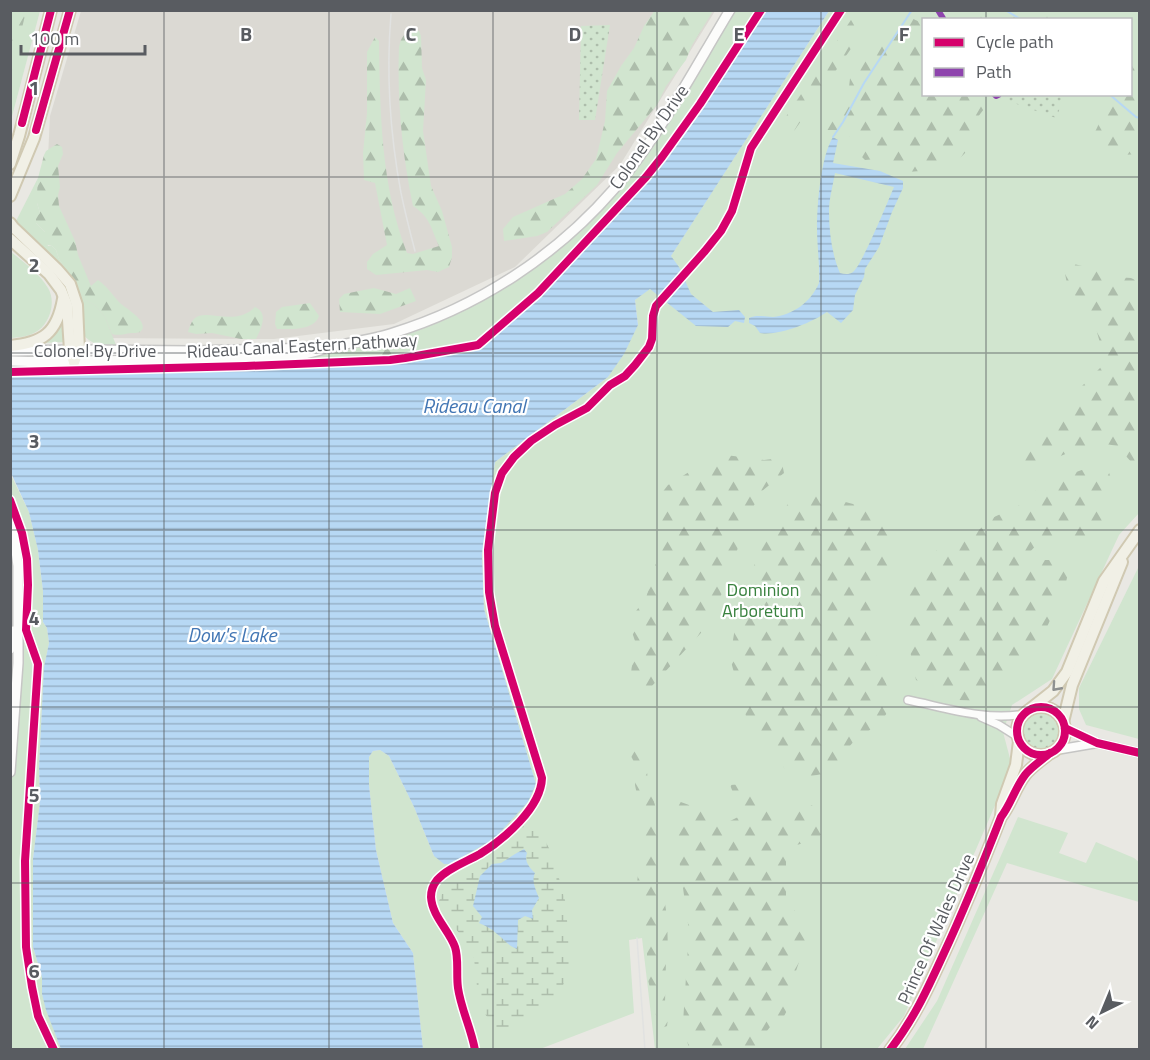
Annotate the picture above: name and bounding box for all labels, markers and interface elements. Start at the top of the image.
scale bar [21,18,146,56]
text: B [240,18,252,49]
text: C [406,18,417,49]
text: D [569,18,581,49]
text: E [733,18,745,49]
text: F [899,18,910,49]
legend [922,18,1132,96]
text: 100 m [30,25,79,52]
text: Cycle path [976,28,1054,55]
text: Path [976,58,1012,85]
text: 1 [28,72,40,103]
street label: Colonel By Drive [602,79,695,195]
text: 2 [28,249,40,280]
street label: Rideau Canal Eastern Pathway [186,326,418,365]
street label: Colonel By Drive [34,337,156,364]
water label: Rideau Canal [422,390,528,421]
text: 3 [28,425,40,456]
park label: Dominion Arboretum [722,576,804,624]
text: 4 [28,602,40,633]
water label: Dow's Lake [188,619,278,650]
one-way arrow [1052,680,1063,691]
text: 5 [28,779,40,810]
street label: Prince Of Wales Drive [890,849,981,1009]
text: 6 [28,955,40,986]
north arrow [1072,982,1132,1042]
text: N [1080,1010,1104,1036]

